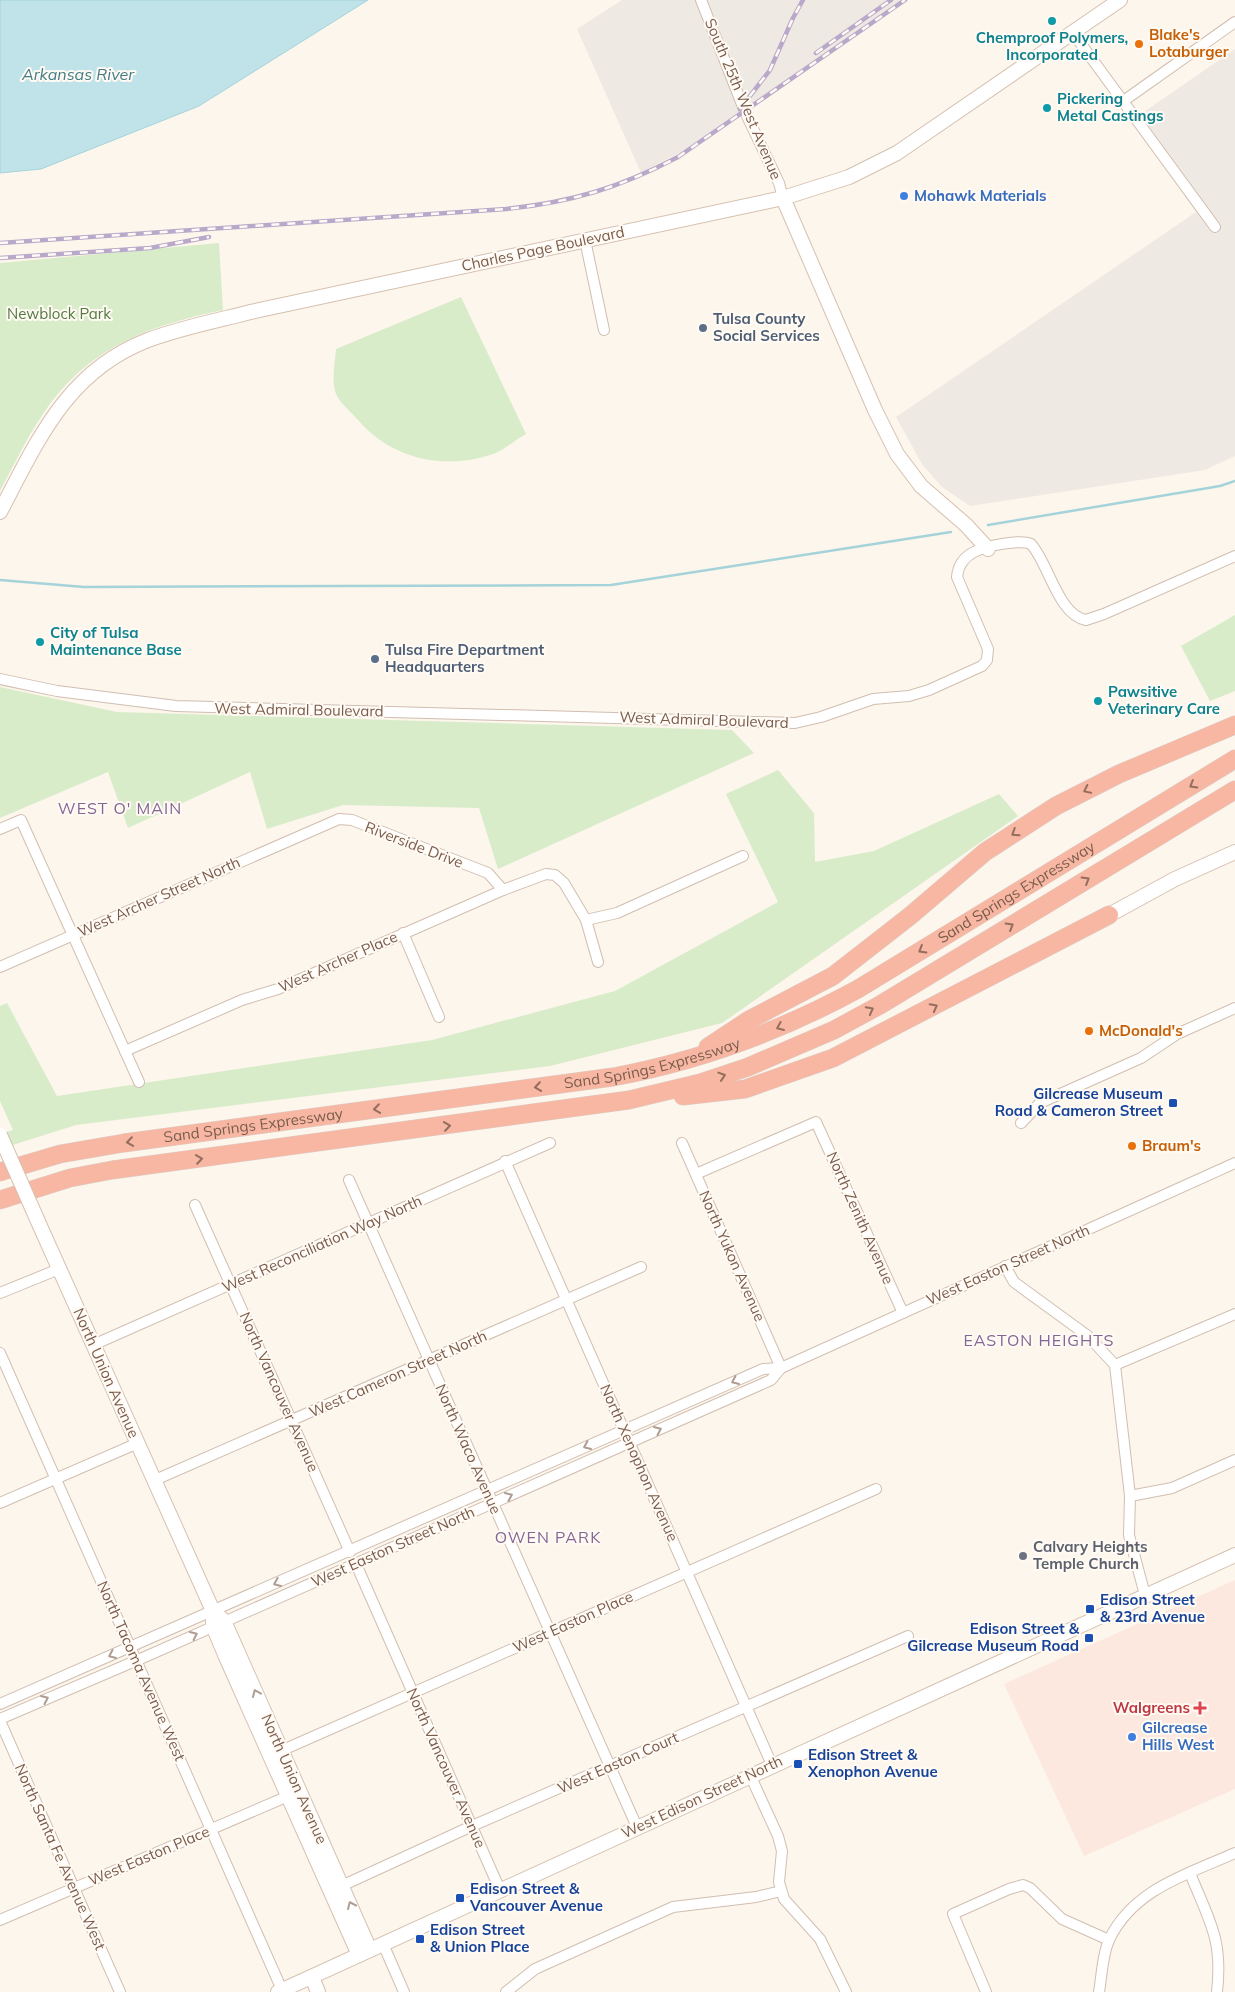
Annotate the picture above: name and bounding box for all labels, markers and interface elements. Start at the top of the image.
street label: South 25th West Avenue [701,15,786,182]
marker: Chemproof Polymers, Incorporated [1046,15,1058,27]
place label: Blake's Lotaburger [1149,25,1229,61]
place label: Chemproof Polymers, Incorporated [976,28,1128,64]
marker: Blake's Lotaburger [1133,38,1145,50]
water label: Arkansas River [21,64,135,84]
place label: Pickering Metal Castings [1057,89,1164,125]
marker: Pickering Metal Castings [1041,102,1053,114]
place label: Mohawk Materials [914,186,1047,205]
marker: Mohawk Materials [898,190,910,202]
street label: Charles Page Boulevard [460,222,626,275]
park label: Newblock Park [7,304,111,323]
place label: Tulsa County Social Services [713,309,820,345]
marker: Tulsa County Social Services [697,322,709,334]
place label: City of Tulsa Maintenance Base [50,623,182,659]
marker: City of Tulsa Maintenance Base [34,636,46,648]
place label: Tulsa Fire Department Headquarters [385,640,545,676]
marker: Tulsa Fire Department Headquarters [369,653,381,665]
place label: Pawsitive Veterinary Care [1107,682,1220,718]
marker: Pawsitive Veterinary Care [1092,695,1104,707]
street label: West Admiral Boulevard [214,699,384,720]
street label: West Admiral Boulevard [619,707,789,732]
one-way arrow [1190,778,1199,788]
one-way arrow [1083,784,1092,794]
district label: WEST O' MAIN [58,798,182,818]
street label: Riverside Drive [362,817,466,872]
one-way arrow [1011,826,1020,836]
street label: Sand Springs Expressway [934,837,1098,947]
street label: West Archer Street North [75,852,243,941]
one-way arrow [1080,877,1089,887]
one-way arrow [1004,923,1013,933]
street label: West Archer Place [275,927,400,996]
one-way arrow [919,943,928,953]
one-way arrow [929,1003,938,1013]
one-way arrow [865,1006,874,1016]
one-way arrow [776,1021,785,1031]
place label: McDonald's [1099,1021,1183,1040]
marker: McDonald's [1083,1025,1095,1037]
street label: Sand Springs Expressway [563,1033,743,1093]
one-way arrow [717,1071,726,1081]
one-way arrow [534,1082,543,1092]
place label: Gilcrease Museum Road & Cameron Street [995,1084,1163,1120]
marker: Gilcrease Museum Road & Cameron Street [1167,1097,1179,1109]
one-way arrow [373,1103,381,1114]
street label: Sand Springs Expressway [162,1104,344,1147]
one-way arrow [443,1121,451,1131]
one-way arrow [125,1136,133,1147]
place label: Braum's [1142,1136,1201,1155]
marker: Braum's [1126,1140,1138,1152]
street label: North Zenith Avenue [823,1149,898,1287]
one-way arrow [196,1154,204,1165]
street label: North Yukon Avenue [695,1187,770,1324]
street label: West Reconciliation Way North [219,1191,425,1296]
street label: West Easton Street North [923,1220,1093,1309]
street label: North Union Avenue [69,1305,144,1441]
street label: North Vancouver Avenue [236,1309,323,1475]
street label: West Cameron Street North [306,1326,490,1421]
district label: EASTON HEIGHTS [963,1330,1115,1350]
one-way arrow [731,1374,740,1385]
street label: North Waco Avenue [431,1381,506,1517]
street label: North Xenophon Avenue [596,1381,683,1544]
one-way arrow [653,1426,662,1437]
one-way arrow [583,1440,592,1451]
one-way arrow [504,1491,513,1502]
street label: West Easton Street North [308,1502,478,1591]
district label: OWEN PARK [495,1527,601,1547]
place label: Calvary Heights Temple Church [1033,1537,1147,1573]
marker: Calvary Heights Temple Church [1017,1550,1029,1562]
one-way arrow [273,1577,282,1587]
street label: North Tacoma Avenue West [93,1578,190,1764]
street label: West Easton Place [510,1586,636,1657]
place label: Edison Street & 23rd Avenue [1100,1590,1205,1626]
marker: Edison Street & 23rd Avenue [1084,1603,1096,1615]
place label: Edison Street & Gilcrease Museum Road [907,1619,1080,1655]
one-way arrow [189,1630,198,1641]
marker: Edison Street & Gilcrease Museum Road [1083,1632,1095,1644]
one-way arrow [108,1649,117,1660]
street label: North Vancouver Avenue [403,1685,490,1851]
one-way arrow [251,1689,262,1698]
one-way arrow [40,1695,49,1706]
place label: Walgreens [1113,1698,1190,1717]
marker: Walgreens [1194,1702,1206,1714]
street label: North Union Avenue [257,1711,332,1847]
place label: Gilcrease Hills West [1142,1718,1215,1754]
street label: West Easton Court [555,1727,681,1798]
marker: Gilcrease Hills West [1126,1731,1138,1743]
place label: Edison Street & Xenophon Avenue [807,1745,938,1781]
street label: West Edison Street North [618,1751,785,1842]
marker: Edison Street & Xenophon Avenue [792,1758,804,1770]
street label: North Santa Fe Avenue West [11,1761,110,1953]
street label: West Easton Place [85,1821,212,1890]
place label: Edison Street & Vancouver Avenue [469,1879,603,1915]
marker: Edison Street & Vancouver Avenue [454,1892,466,1904]
one-way arrow [346,1901,357,1910]
place label: Edison Street & Union Place [430,1920,529,1956]
marker: Edison Street & Union Place [414,1933,426,1945]

